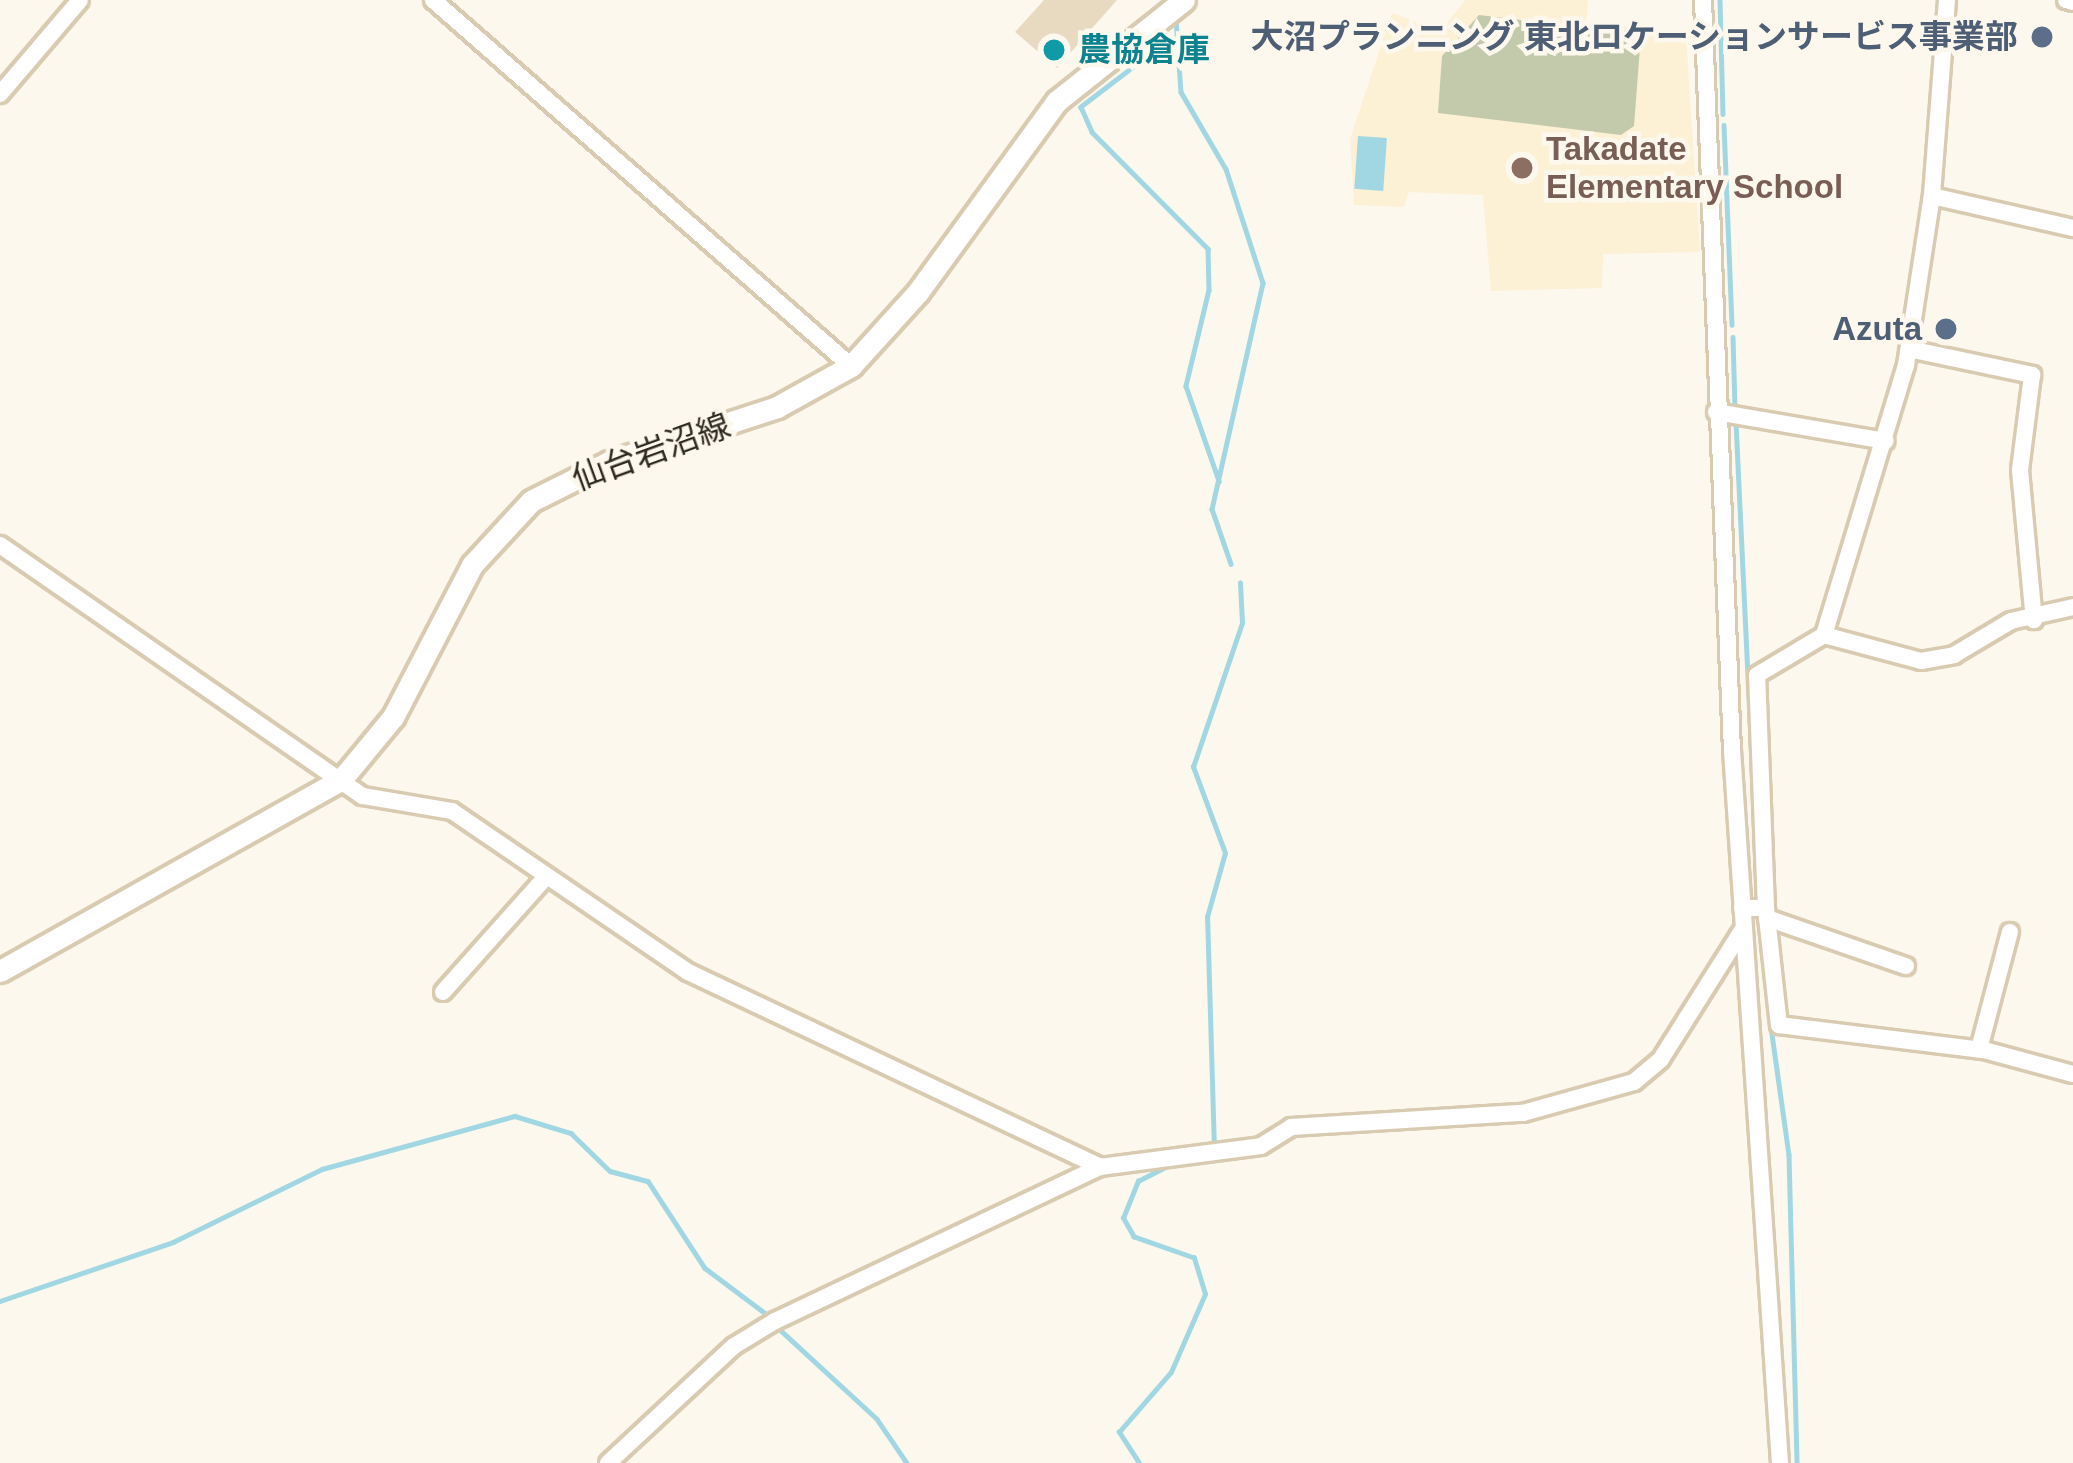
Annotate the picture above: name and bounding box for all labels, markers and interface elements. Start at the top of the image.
place label: 大沼プランニング 東北ロケーションサービス事業部 [1250,17,2018,57]
marker: 大沼プランニング 東北ロケーションサービス事業部 [2029,24,2055,50]
place label: 農協倉庫 [1078,30,1210,70]
marker: 農協倉庫 [1041,37,1067,63]
place label: Takadate Elementary School [1546,129,1843,207]
marker: Takadate Elementary School [1509,155,1535,181]
place label: Azuta [1832,309,1922,349]
marker: Azuta [1933,316,1959,342]
street label: 仙台岩沼線 [567,405,735,499]

